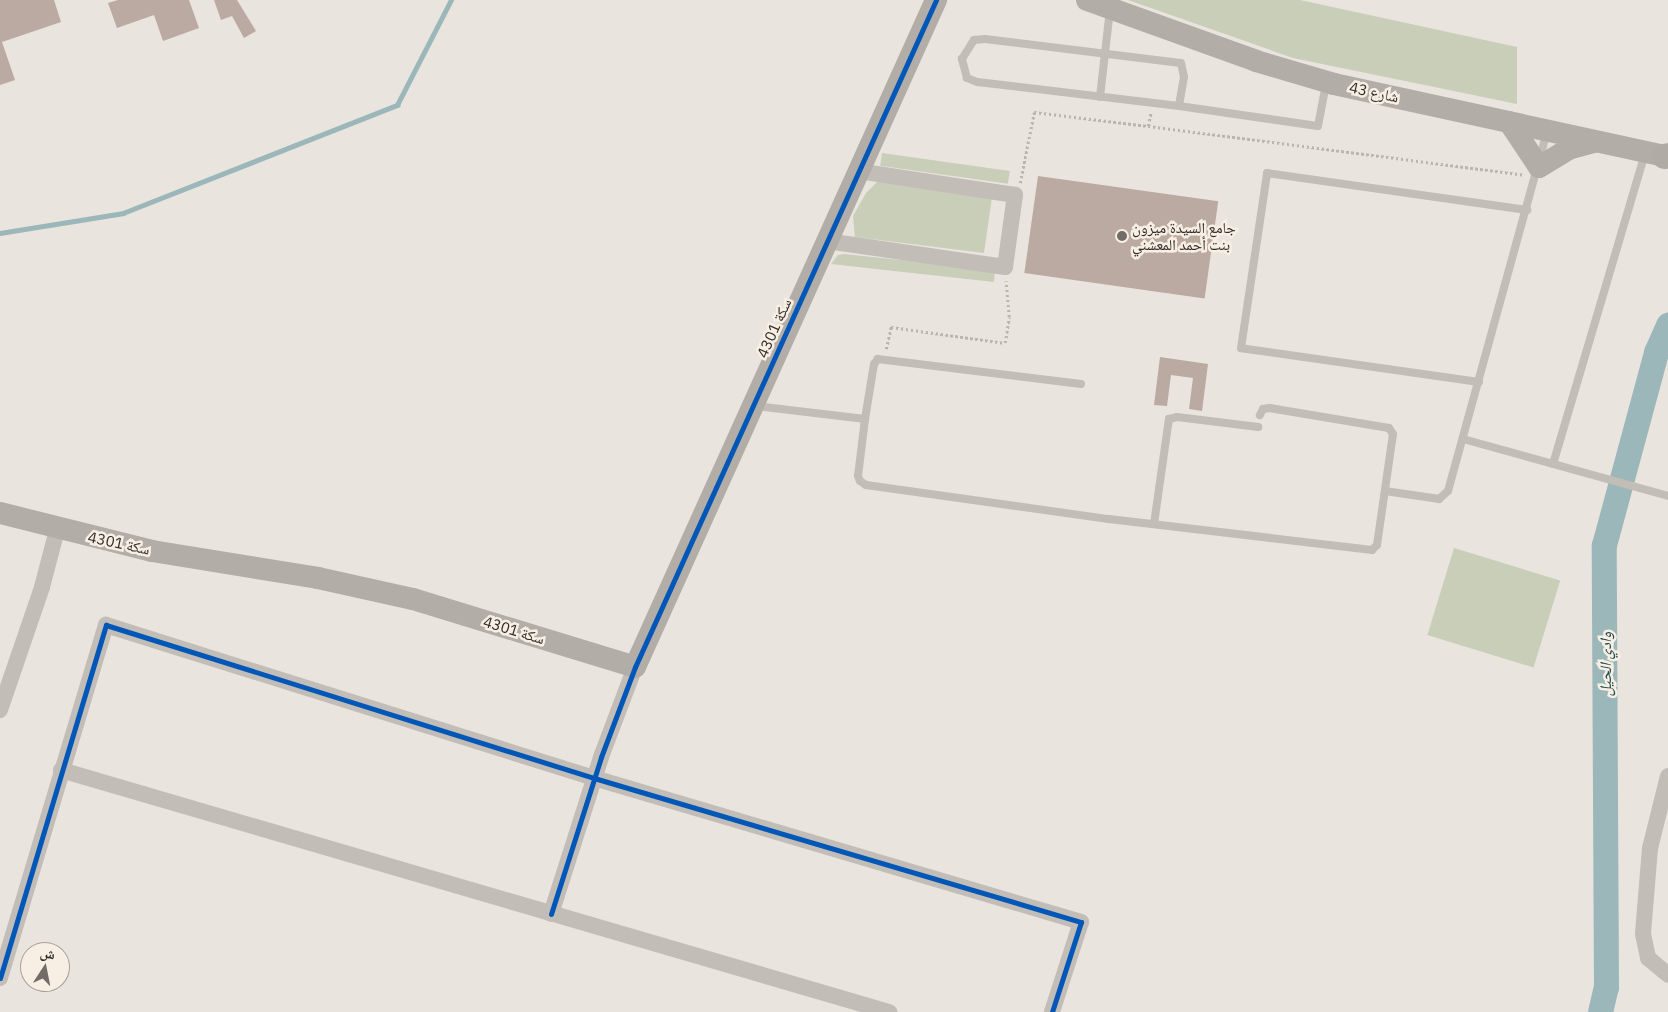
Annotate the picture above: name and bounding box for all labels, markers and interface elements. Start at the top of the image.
street label: شارع 43 [1348,78,1400,106]
place label: جامع السيدة ميزون بنت أحمد المعشني [1132,218,1236,253]
marker: جامع السيدة ميزون بنت أحمد المعشني [1116,230,1128,242]
street label: سكة 4301 [753,296,795,360]
street label: سكة 4301 [86,528,152,558]
street label: سكة 4301 [481,612,547,648]
water label: وادي الحيل [1595,632,1615,696]
north arrow [20,942,70,992]
text: ش [39,943,57,964]

